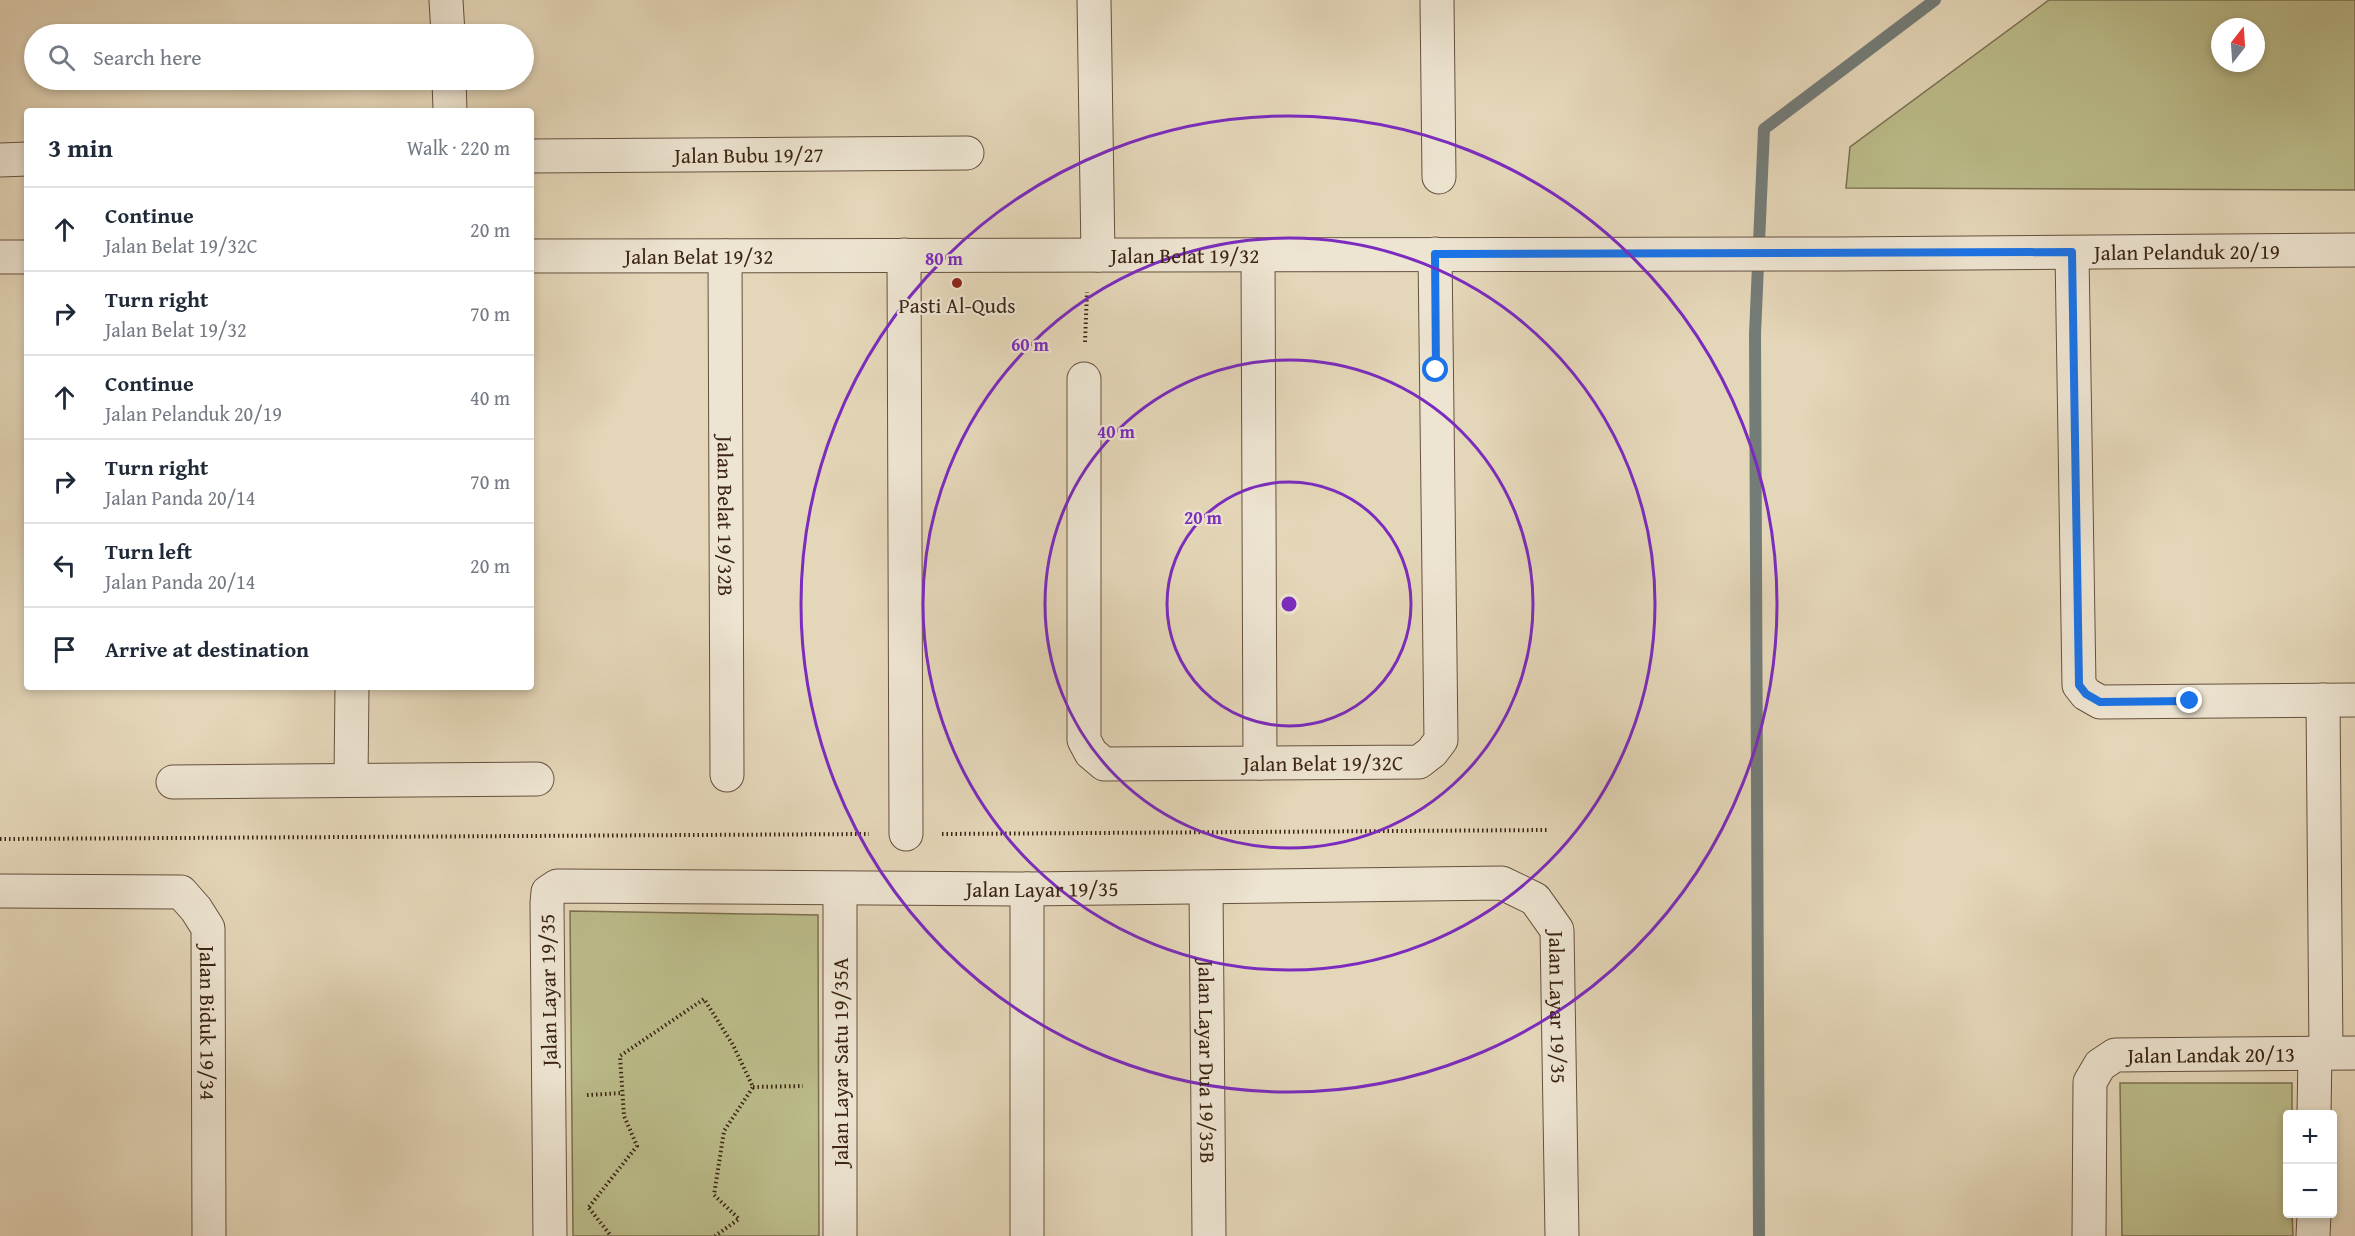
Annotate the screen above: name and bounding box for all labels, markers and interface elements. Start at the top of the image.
north arrow [2211,18,2265,72]
search box [24,24,534,90]
icon: search [45,41,78,74]
text: Search here [93,41,202,73]
text: 3 min [48,128,113,167]
text: Walk · 220 m [407,133,510,162]
street label: Jalan Bubu 19/27 [671,138,824,171]
text: Continue [105,199,194,231]
icon: ahead [48,213,81,246]
text: 20 m [470,215,510,244]
text: Jalan Belat 19/32C [105,231,258,260]
street label: Jalan Pelanduk 20/19 [2091,235,2280,268]
street label: Jalan Belat 19/32 [1108,239,1259,271]
street label: Jalan Belat 19/32 [622,240,773,271]
text: 80 m [925,245,964,272]
marker: Pasti Al-Quds [950,276,964,290]
text: Turn right [105,283,208,315]
place label: Pasti Al-Quds [899,290,1016,321]
icon: right [48,297,81,330]
text: 70 m [470,299,510,328]
text: Jalan Belat 19/32 [105,315,247,344]
text: 60 m [1011,331,1050,358]
route start [1422,356,1448,382]
text: Continue [105,367,194,399]
icon: ahead [48,381,81,414]
text: 40 m [470,383,510,412]
text: Jalan Pelanduk 20/19 [105,399,282,428]
text: 40 m [1097,418,1136,445]
street label: Jalan Belat 19/32B [710,433,742,596]
text: Turn right [105,451,208,483]
icon: right [48,465,81,498]
text: 70 m [470,467,510,496]
text: Jalan Panda 20/14 [105,483,255,512]
text: 20 m [1184,504,1223,531]
text: Turn left [105,535,192,567]
icon: left [48,549,81,582]
text: 20 m [470,551,510,580]
text: Jalan Panda 20/14 [105,567,255,596]
centre of rings [1279,594,1299,614]
icon: arrive [48,633,81,666]
text: Arrive at destination [105,633,309,665]
route end [2176,687,2202,713]
street label: Jalan Belat 19/32C [1240,747,1403,779]
street label: Jalan Layar 19/35 [963,872,1119,905]
street label: Jalan Layar 19/35 [531,913,565,1070]
street label: Jalan Layar 19/35 [1541,928,1575,1084]
street label: Jalan Biduk 19/34 [193,942,224,1100]
street label: Jalan Layar Satu 19/35A [825,957,856,1169]
street label: Jalan Layar Dua 19/35B [1191,957,1224,1164]
street label: Jalan Landak 20/13 [2124,1038,2295,1070]
map controls [2283,1110,2337,1218]
button: + [2283,1110,2337,1164]
button: − [2283,1164,2337,1218]

